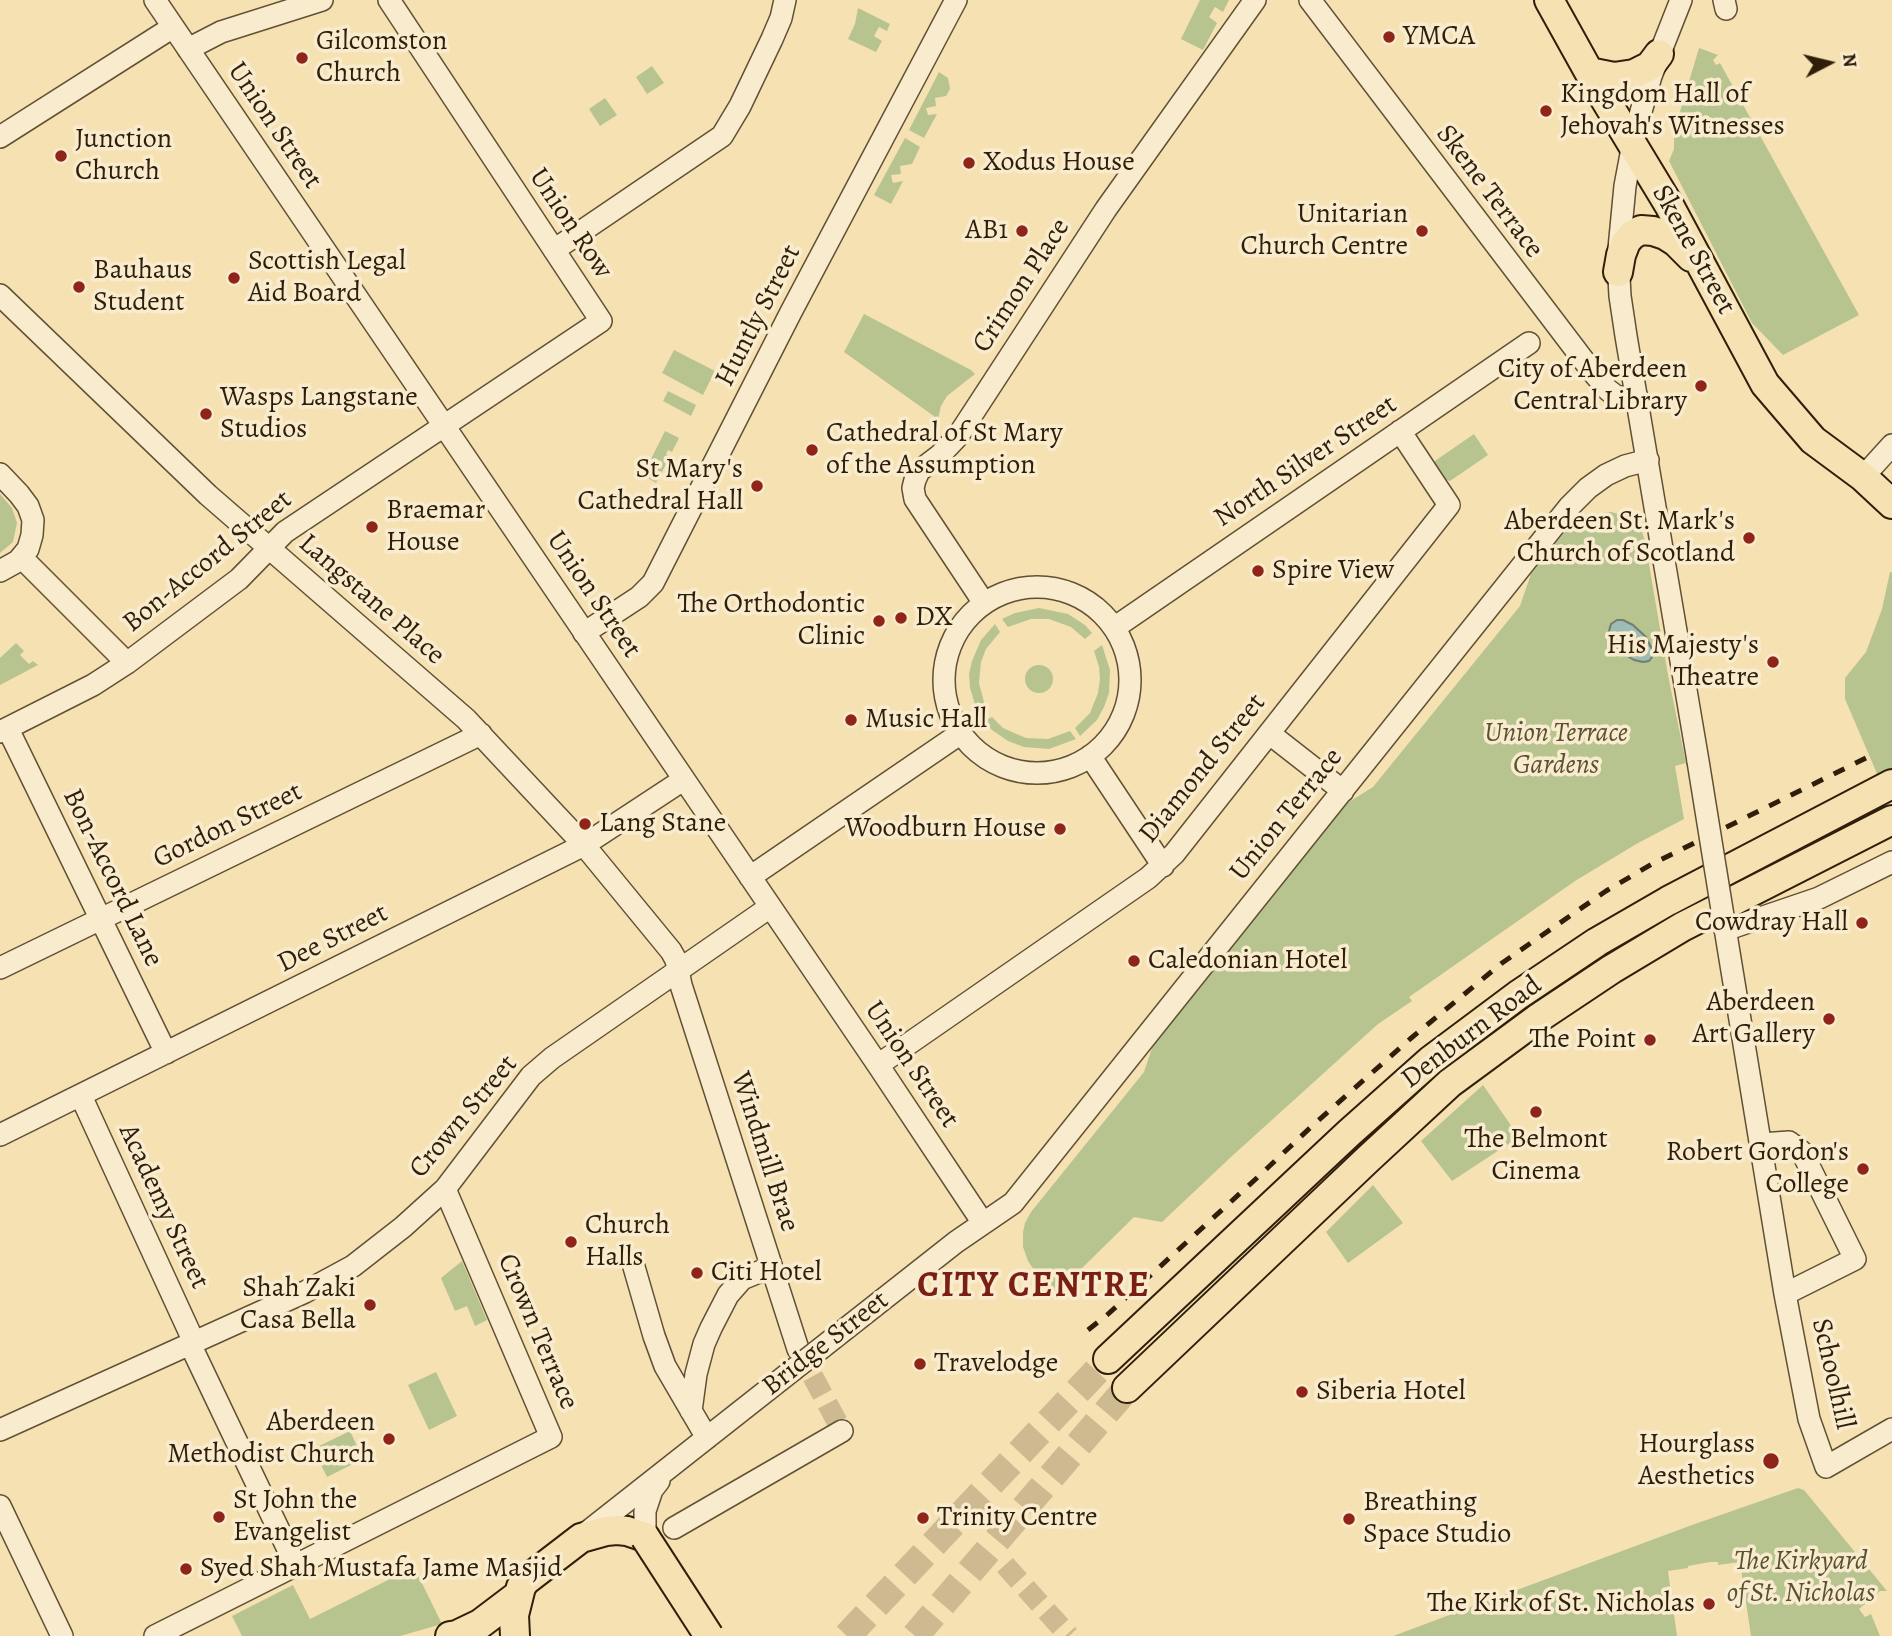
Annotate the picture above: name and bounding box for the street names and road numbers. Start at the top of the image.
street label: Union Street [219,56,329,196]
street label: Skene Terrace [1428,119,1550,265]
street label: Union Row [521,162,619,286]
street label: Skene Street [1644,179,1742,321]
street label: Crimon Place [966,213,1078,359]
street label: Huntly Street [709,240,809,392]
street label: North Silver Street [1208,389,1404,535]
street label: Bon-Accord Street [117,484,299,640]
street label: Union Street [538,525,648,665]
street label: Langstane Place [291,527,451,673]
street label: Diamond Street [1132,687,1274,851]
street label: Union Terrace [1223,742,1351,888]
street label: Gordon Street [148,776,308,876]
street label: Bon-Accord Lane [54,783,170,973]
street label: Dee Street [272,897,394,981]
street label: Denburn Road [1395,969,1549,1097]
street label: Union Street [856,995,966,1135]
street label: Crown Street [403,1049,525,1185]
street label: Windmill Brae [722,1068,806,1236]
street label: Academy Street [110,1119,216,1295]
street label: Crown Terrace [489,1249,585,1415]
street label: Bridge Street [756,1284,896,1404]
street label: Schoolhill [1803,1315,1861,1433]

